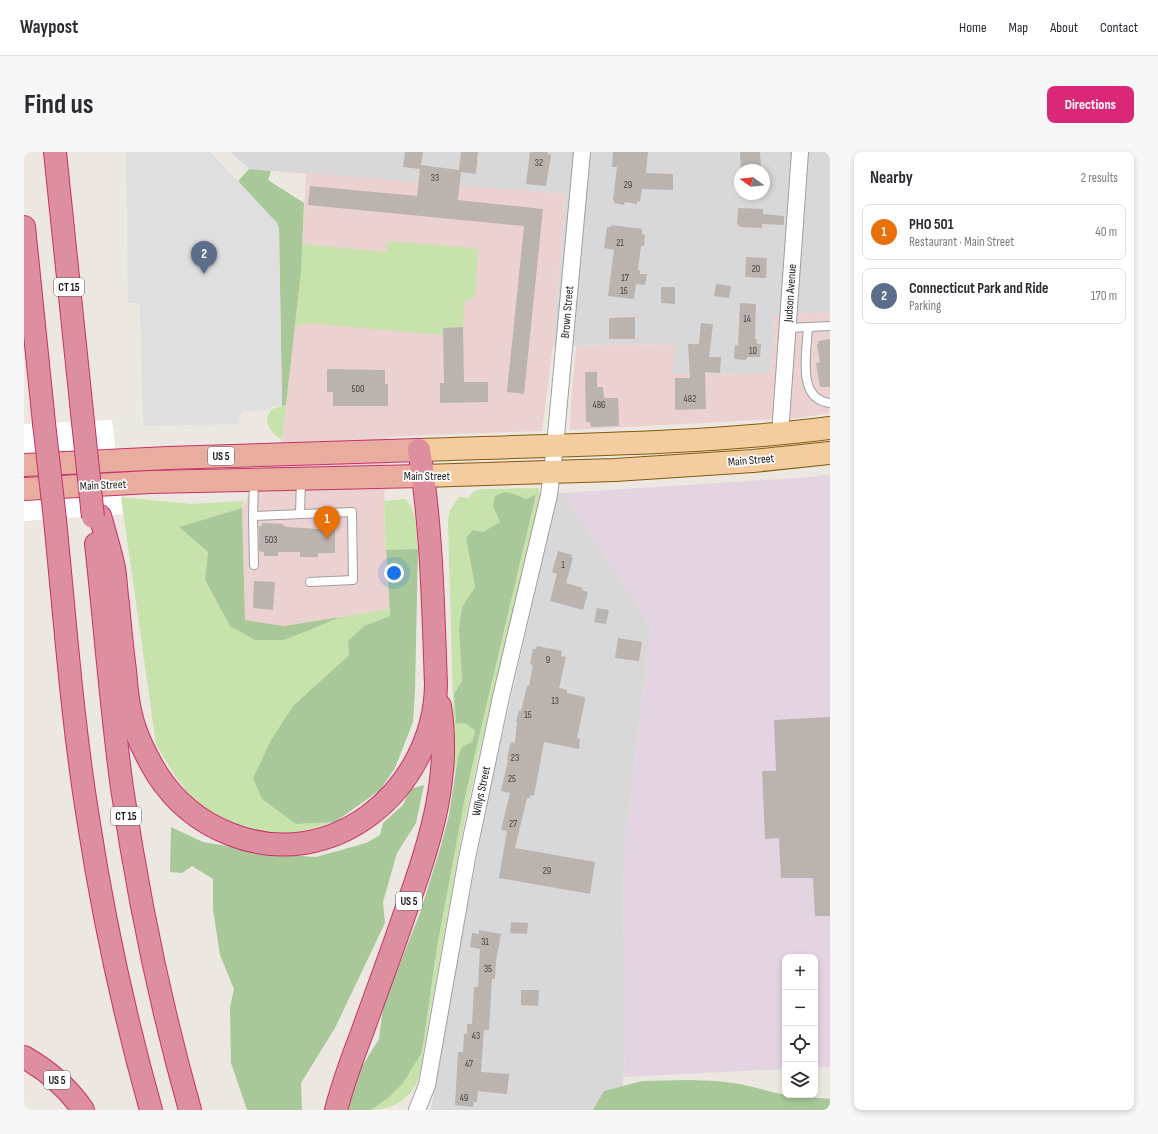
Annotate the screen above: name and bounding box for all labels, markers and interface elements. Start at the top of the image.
text: Waypost [20,16,78,39]
text: Home [959,19,987,36]
text: Map [1009,19,1028,36]
text: About [1050,19,1078,36]
text: Contact [1100,19,1138,36]
button: Directions [1047,86,1134,123]
text: Find us [24,88,93,121]
house number: 32 [535,157,543,169]
north arrow [734,164,770,200]
text: Nearby [870,168,913,188]
text: 2 results [1081,170,1118,186]
house number: 33 [431,172,439,184]
house number: 29 [624,179,632,191]
text: PHO 501 [909,215,954,234]
text: 1 [881,224,887,240]
text: 40 m [1095,224,1117,240]
text: Restaurant · Main Street [909,234,1014,250]
house number: 21 [616,237,624,249]
pin: 2 [191,241,217,274]
house number: 20 [752,263,760,275]
street label: Judson Avenue [781,263,800,324]
house number: 17 [621,272,629,284]
road number: CT 15 [54,278,84,296]
text: Connecticut Park and Ride [909,279,1048,298]
street label: Brown Street [558,285,577,339]
house number: 15 [620,285,628,297]
text: 2 [881,288,887,304]
text: 170 m [1091,288,1117,304]
text: Parking [909,298,941,314]
house number: 14 [743,313,751,325]
house number: 10 [749,345,757,357]
house number: 500 [352,383,364,395]
house number: 482 [684,393,696,405]
house number: 486 [593,399,605,411]
road number: US 5 [208,447,234,465]
street label: Main Street [727,451,775,470]
street label: Main Street [404,469,451,484]
street label: Main Street [79,477,127,494]
pin: 1 [314,506,340,539]
house number: 503 [265,534,277,546]
house number: 1 [561,559,565,571]
your location [384,563,404,583]
house number: 9 [546,654,550,666]
house number: 13 [551,695,559,707]
house number: 15 [524,709,532,721]
house number: 23 [511,752,519,764]
street label: Willys Street [469,764,494,817]
house number: 25 [508,773,516,785]
road number: CT 15 [111,807,141,825]
house number: 27 [509,818,517,830]
house number: 29 [543,865,551,877]
road number: US 5 [396,892,422,910]
house number: 31 [481,936,489,948]
map controls [782,954,818,1098]
button: + [782,954,818,990]
house number: 35 [484,963,492,975]
button: − [782,990,818,1026]
button: locate [782,1026,818,1062]
house number: 43 [472,1030,480,1042]
house number: 47 [465,1058,473,1070]
button: layers [782,1062,818,1098]
road number: US 5 [44,1071,70,1089]
house number: 49 [460,1092,468,1104]

